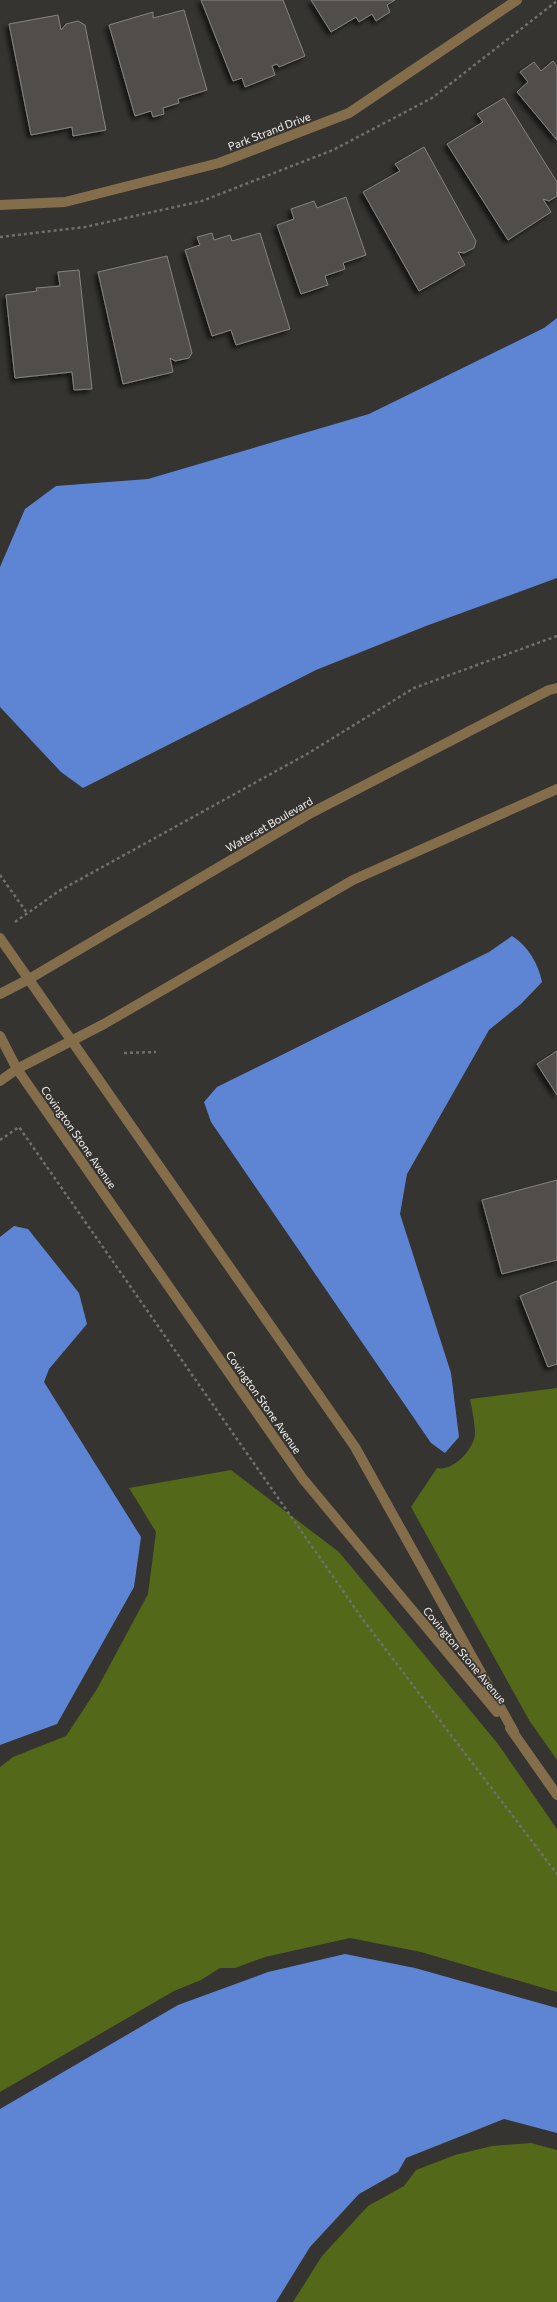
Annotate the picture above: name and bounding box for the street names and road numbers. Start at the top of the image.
street label: Park Strand Drive [226,109,312,153]
street label: Waterset Boulevard [223,794,315,854]
street label: Covington Stone Avenue [39,1083,120,1191]
street label: Covington Stone Avenue [224,1348,305,1456]
street label: Covington Stone Avenue [421,1604,509,1706]

